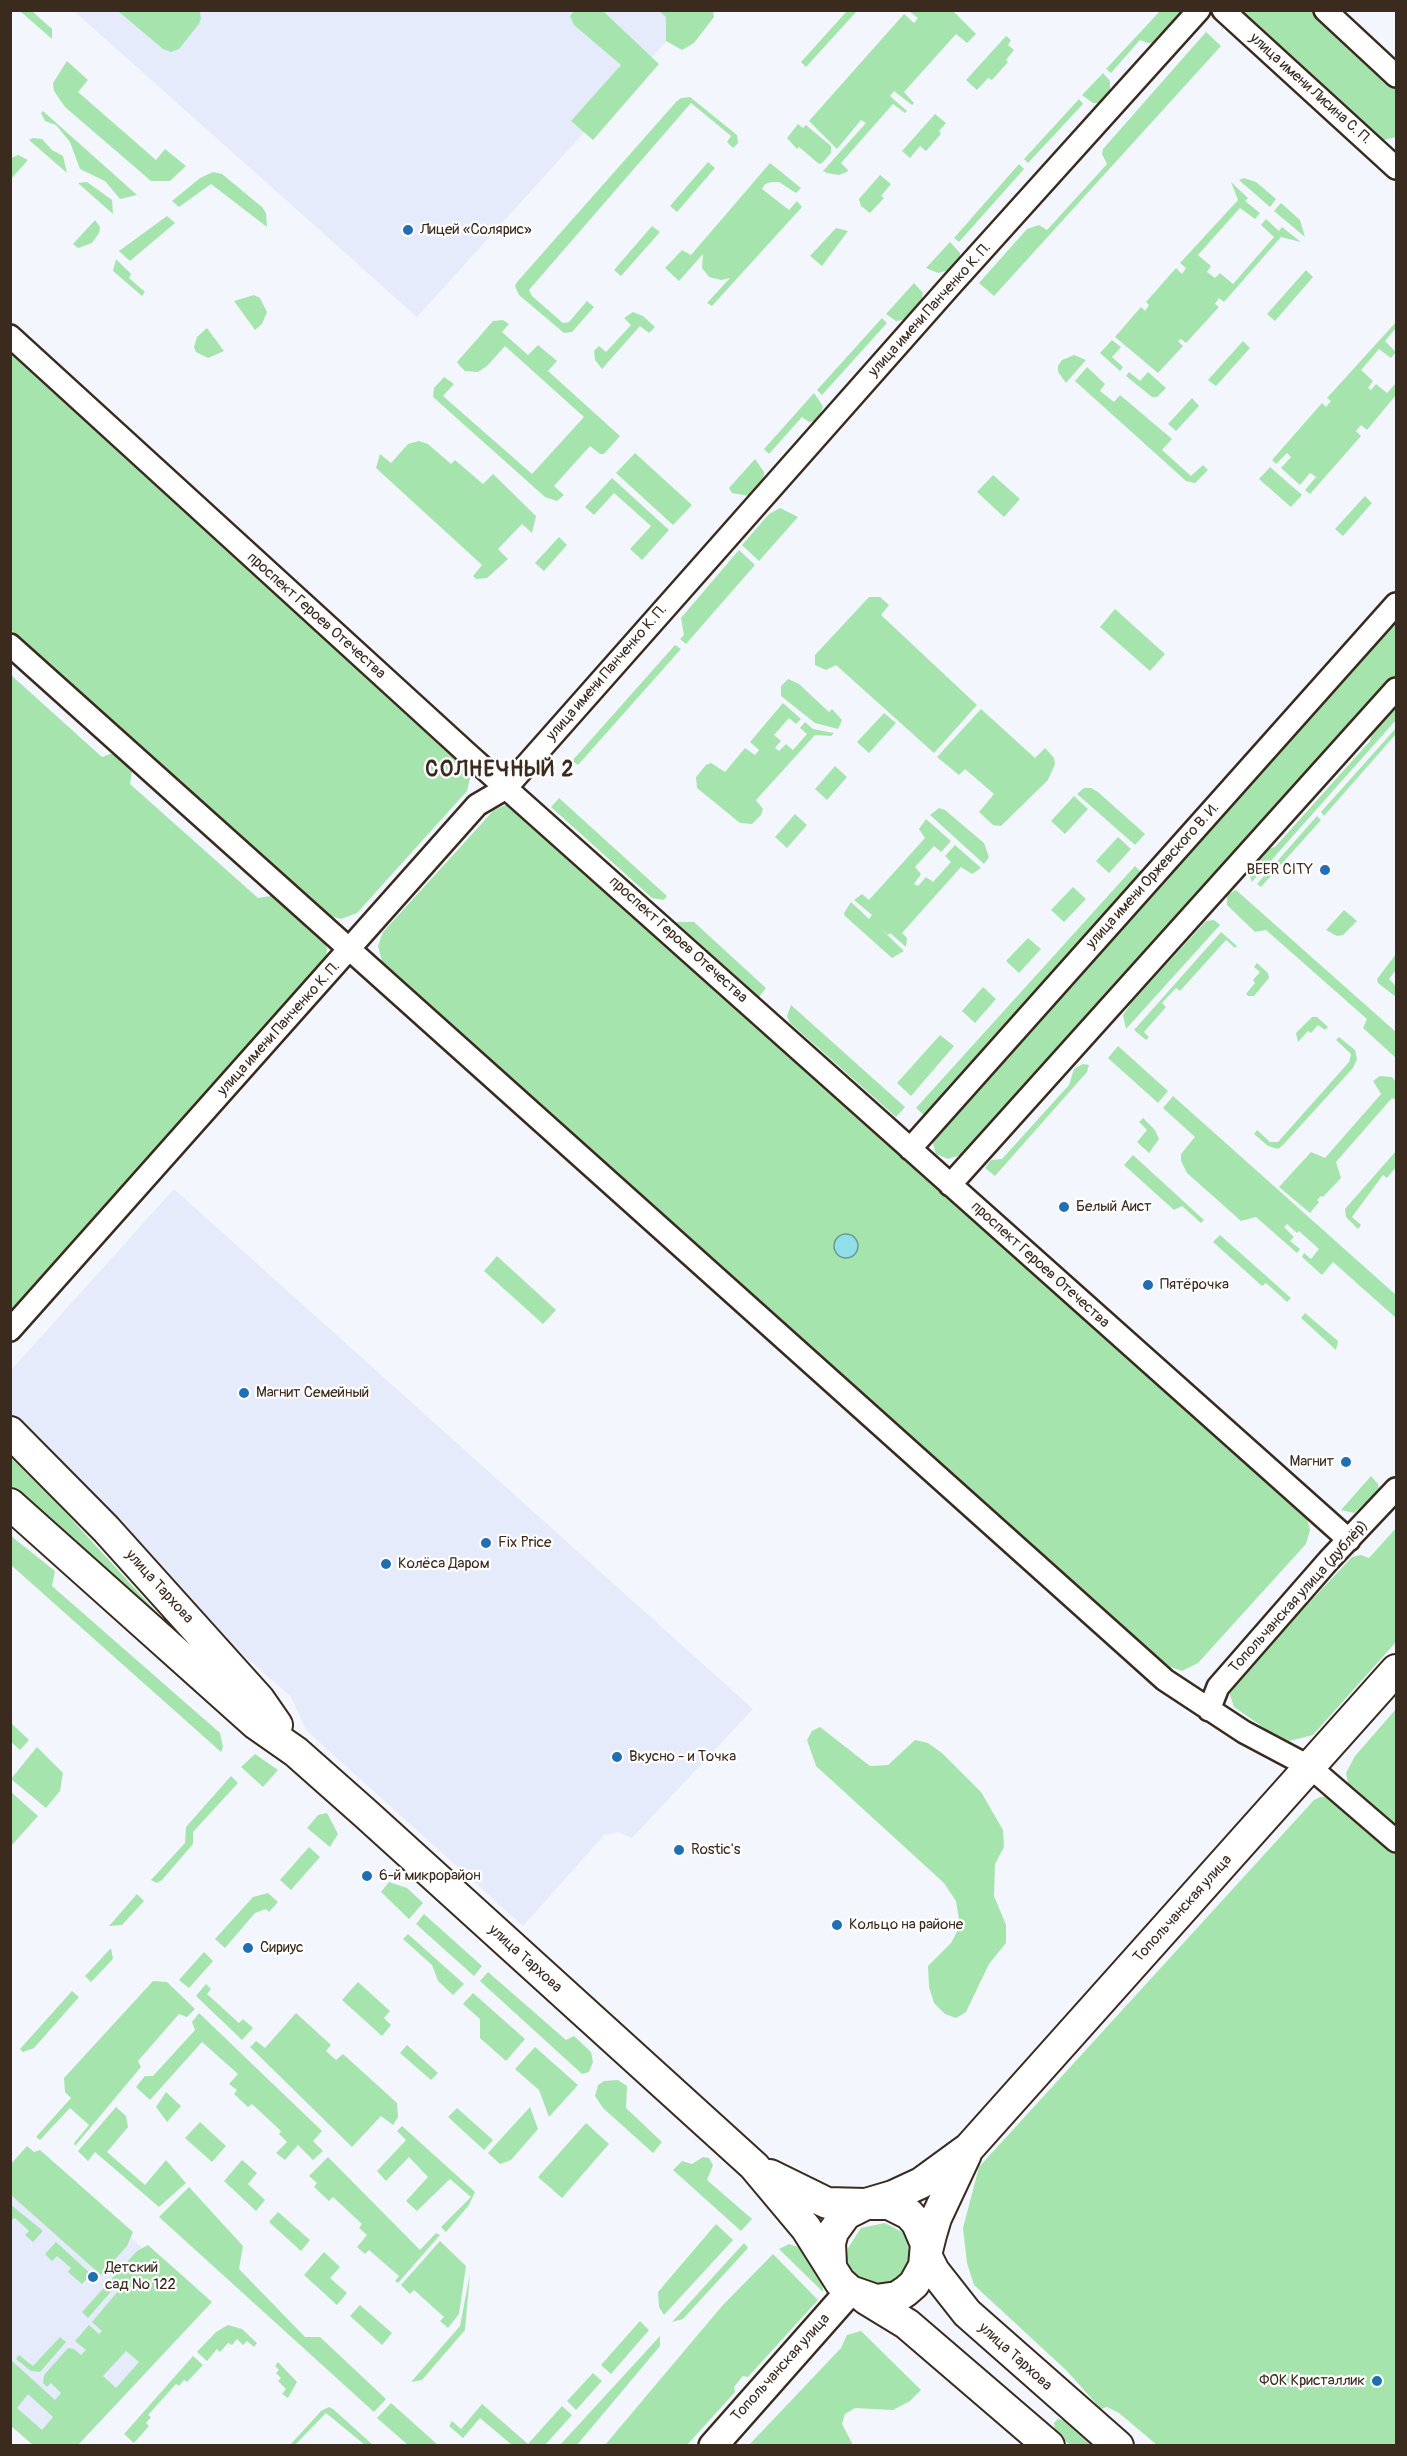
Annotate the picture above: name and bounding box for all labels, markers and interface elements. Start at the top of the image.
street label: улица имени Лисина С. П. [1245,30,1375,148]
place label: Лицей «Солярис» [420,221,532,239]
marker: Лицей «Солярис» [401,223,415,237]
street label: улица имени Панченко К. П. [865,239,995,381]
street label: проспект Героев Отечества [243,549,389,683]
street label: улица имени Панченко К. П. [543,601,671,745]
district label: СОЛНЕЧНЫЙ 2 [425,758,575,784]
street label: улица имени Оржевского В. И. [1083,799,1223,953]
place label: BEER CITY [1246,861,1313,879]
marker: BEER CITY [1318,863,1332,877]
street label: проспект Героев Отечества [605,873,751,1007]
street label: улица имени Панченко К. П. [214,958,344,1100]
street label: проспект Героев Отечества [967,1198,1113,1332]
place label: Белый Аист [1076,1198,1152,1216]
marker: Белый Аист [1057,1200,1071,1214]
place label: Пятёрочка [1160,1276,1229,1294]
marker: Пятёрочка [1141,1278,1155,1292]
place label: Магнит Семейный [256,1384,369,1402]
marker: Магнит Семейный [237,1386,251,1400]
place label: Магнит [1289,1453,1334,1471]
marker: Магнит [1339,1455,1353,1469]
street label: Топольчанская улица (дублёр) [1226,1517,1372,1677]
place label: Fix Price [498,1534,551,1552]
marker: Fix Price [479,1536,493,1550]
street label: улица Тархова [121,1546,197,1628]
place label: Колёса Даром [398,1555,490,1573]
marker: Колёса Даром [379,1557,393,1571]
place label: Вкусно - и Точка [629,1748,736,1766]
marker: Вкусно - и Точка [610,1750,624,1764]
place label: Rostic's [691,1841,740,1859]
marker: Rostic's [672,1843,686,1857]
street label: Топольчанская улица [1130,1851,1236,1967]
place label: 6-й микрорайон [379,1867,481,1885]
marker: 6-й микрорайон [360,1869,374,1883]
place label: Кольцо на районе [849,1916,963,1934]
marker: Кольцо на районе [830,1918,844,1932]
street label: улица Тархова [484,1921,566,1997]
place label: Сириус [260,1939,304,1957]
marker: Сириус [241,1941,255,1955]
place label: Детский сад № 122 [105,2259,176,2294]
marker: Детский сад № 122 [86,2270,100,2284]
street label: Топольчанская улица [728,2310,834,2426]
street label: улица Тархова [974,2319,1056,2395]
place label: ФОК Кристаллик [1259,2372,1365,2390]
marker: ФОК Кристаллик [1370,2374,1384,2388]

